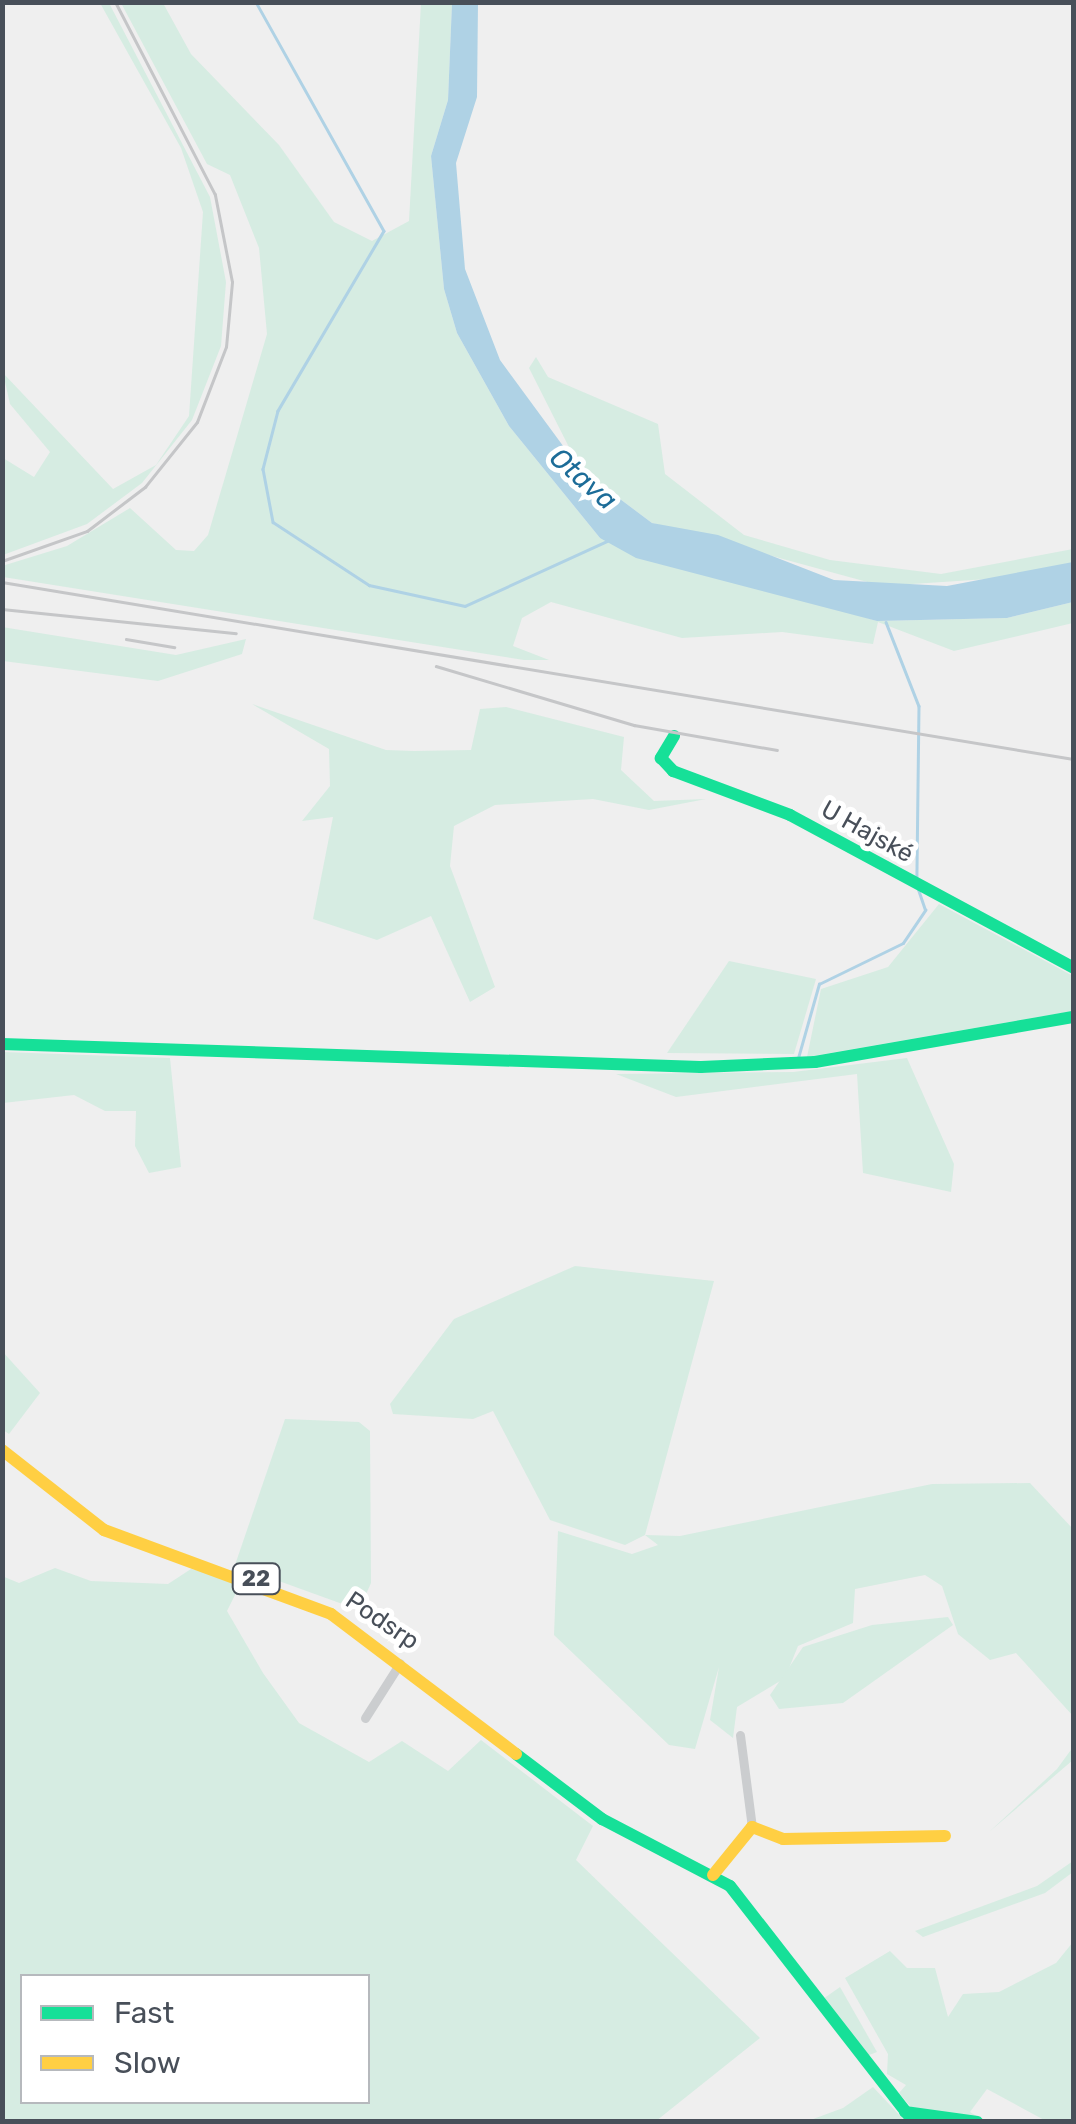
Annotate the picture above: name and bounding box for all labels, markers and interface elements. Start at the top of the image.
water label: Otava [543,441,623,517]
street label: U Hajské [816,794,918,870]
road number: 22 [231,1562,281,1596]
street label: Podsrp [340,1586,424,1656]
legend [20,1974,370,2104]
text: Fast [114,1995,174,2031]
text: Slow [114,2045,181,2081]

